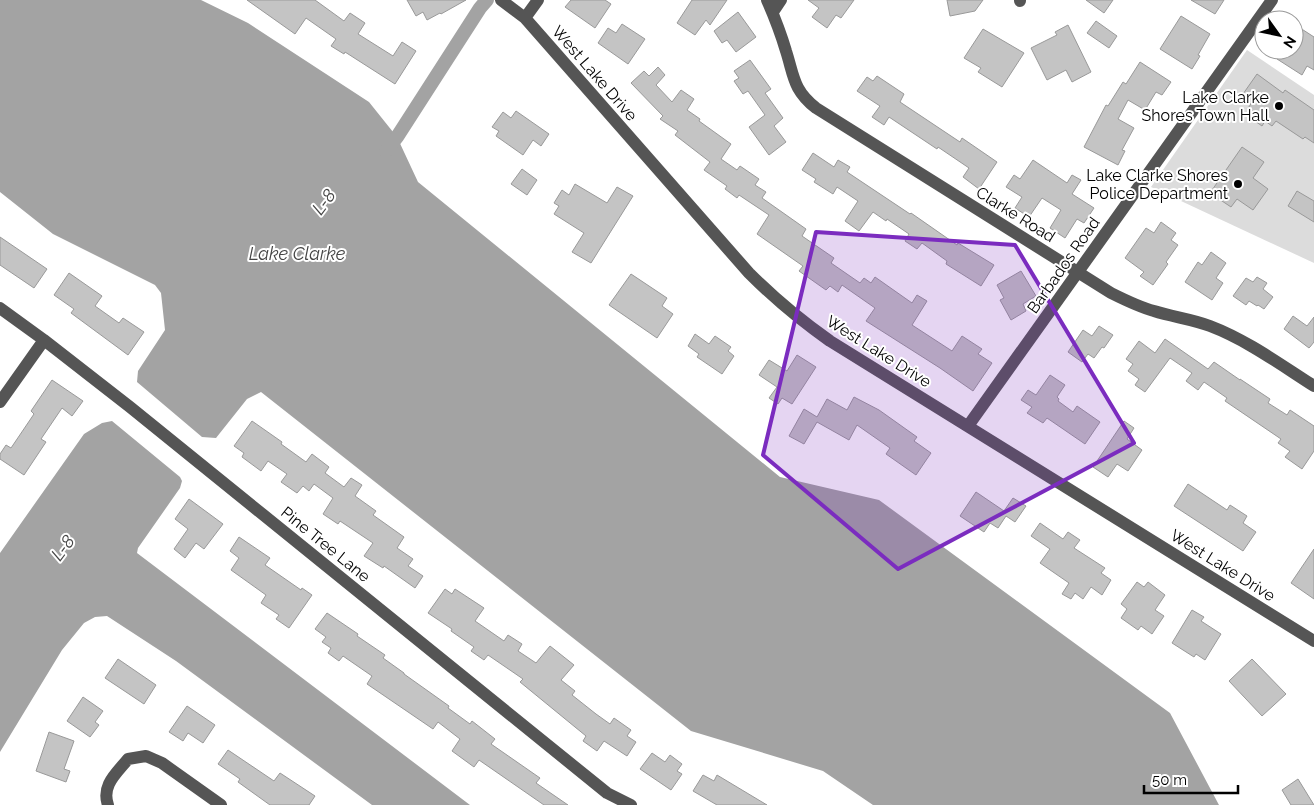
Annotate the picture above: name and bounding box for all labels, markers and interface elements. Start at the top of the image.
north arrow [1254,10,1304,60]
street label: West Lake Drive [548,22,641,125]
text: N [1280,33,1300,51]
place label: Lake Clarke Shores Town Hall [1142,88,1270,125]
marker: Lake Clarke Shores Town Hall [1273,100,1285,112]
place label: Lake Clarke Shores Police Department [1086,166,1229,203]
marker: Lake Clarke Shores Police Department [1232,178,1244,190]
street label: Clarke Road [973,183,1059,246]
water label: L-8 [307,185,340,218]
street label: Barbados Road [1023,213,1104,317]
water label: Lake Clarke [249,243,346,264]
street label: West Lake Drive [823,312,935,391]
street label: Pine Tree Lane [277,503,374,586]
street label: West Lake Drive [1167,526,1279,605]
water label: L-8 [46,531,79,564]
scale bar [1144,762,1238,794]
text: 50 m [1152,771,1187,789]

